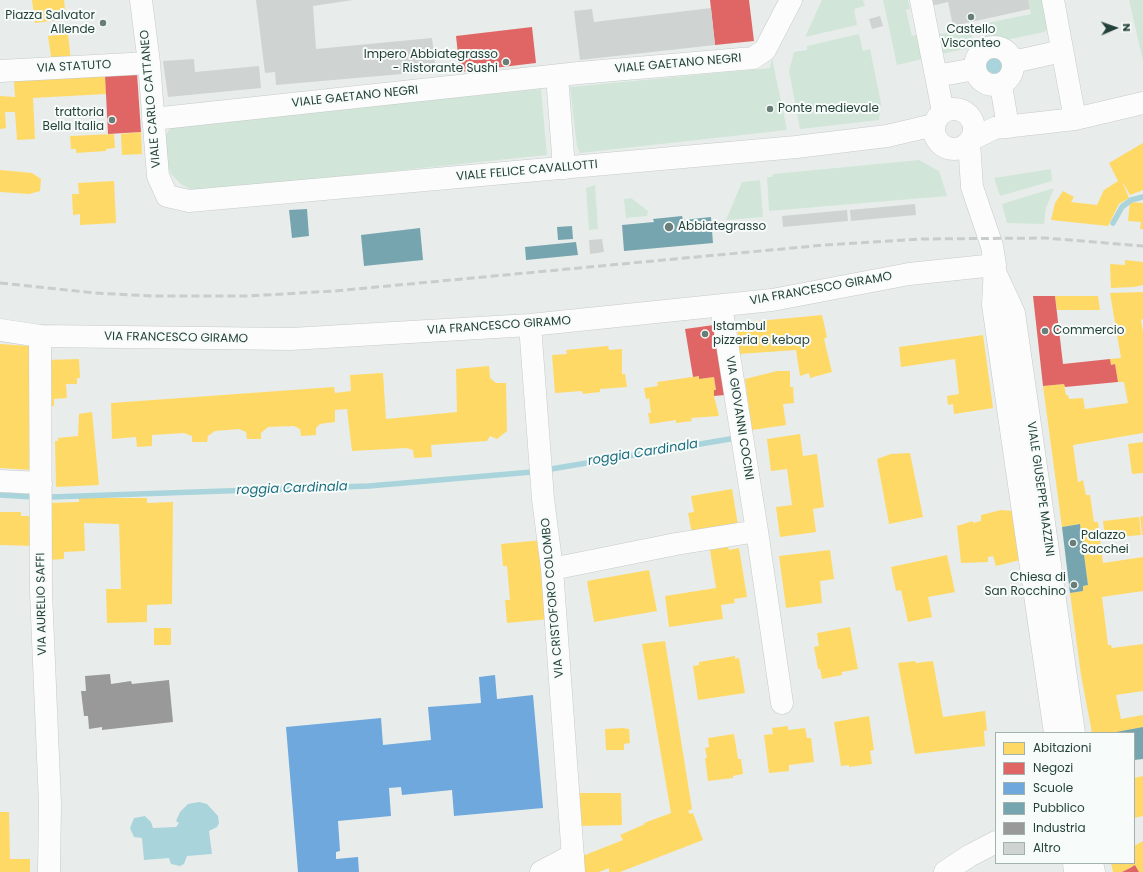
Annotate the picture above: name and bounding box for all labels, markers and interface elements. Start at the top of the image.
north arrow [1095,8,1135,48]
place label: Piazza Salvator Allende [5,9,95,37]
marker: Castello Visconteo [966,12,976,22]
marker: Piazza Salvator Allende [98,18,108,28]
place label: Castello Visconteo [941,23,1001,51]
text: N [1119,23,1135,32]
street label: VIALE CARLO CATTANEO [138,29,164,169]
place label: Impero Abbiategrasso - Ristorante Sushi [364,48,498,76]
street label: VIALE GAETANO NEGRI [614,51,742,77]
marker: Impero Abbiategrasso - Ristorante Sushi [501,57,511,67]
street label: VIA STATUTO [36,58,112,76]
street label: VIALE GAETANO NEGRI [291,83,419,111]
place label: Ponte medievale [778,102,879,116]
marker: Ponte medievale [765,104,775,114]
place label: trattoria Bella Italia [43,106,104,134]
marker: trattoria Bella Italia [107,115,117,125]
street label: VIALE FELICE CAVALLOTTI [456,158,598,184]
place label: Abbiategrasso [678,220,766,234]
marker: Abbiategrasso [663,221,675,233]
street label: VIA FRANCESCO GIRAMO [749,269,893,309]
street label: VIA FRANCESCO GIRAMO [427,314,571,338]
place label: Istambul pizzeria e kebap [713,320,810,348]
place label: Commercio [1053,324,1124,338]
marker: Commercio [1040,326,1050,336]
marker: Istambul pizzeria e kebap [700,329,710,339]
street label: VIA FRANCESCO GIRAMO [104,330,248,346]
street label: VIA GIOVANNI COCINI [722,355,756,481]
street label: VIALE GIUSEPPE MAZZINI [1023,421,1057,557]
water label: roggia Cardinala [587,437,699,469]
water label: roggia Cardinala [236,479,348,499]
street label: VIA CRISTOFORO COLOMBO [539,517,567,679]
place label: Palazzo Sacchei [1081,529,1129,557]
marker: Palazzo Sacchei [1068,538,1078,548]
street label: VIA AURELIO SAFFI [34,552,50,656]
place label: Chiesa di San Rocchino [984,571,1066,599]
marker: Chiesa di San Rocchino [1069,580,1079,590]
legend [995,732,1135,864]
text: Abitazioni [1033,739,1091,756]
text: Negozi [1033,759,1073,776]
text: Scuole [1033,779,1073,796]
text: Pubblico [1033,799,1085,816]
text: Industria [1033,819,1086,836]
text: Altro [1033,839,1061,856]

